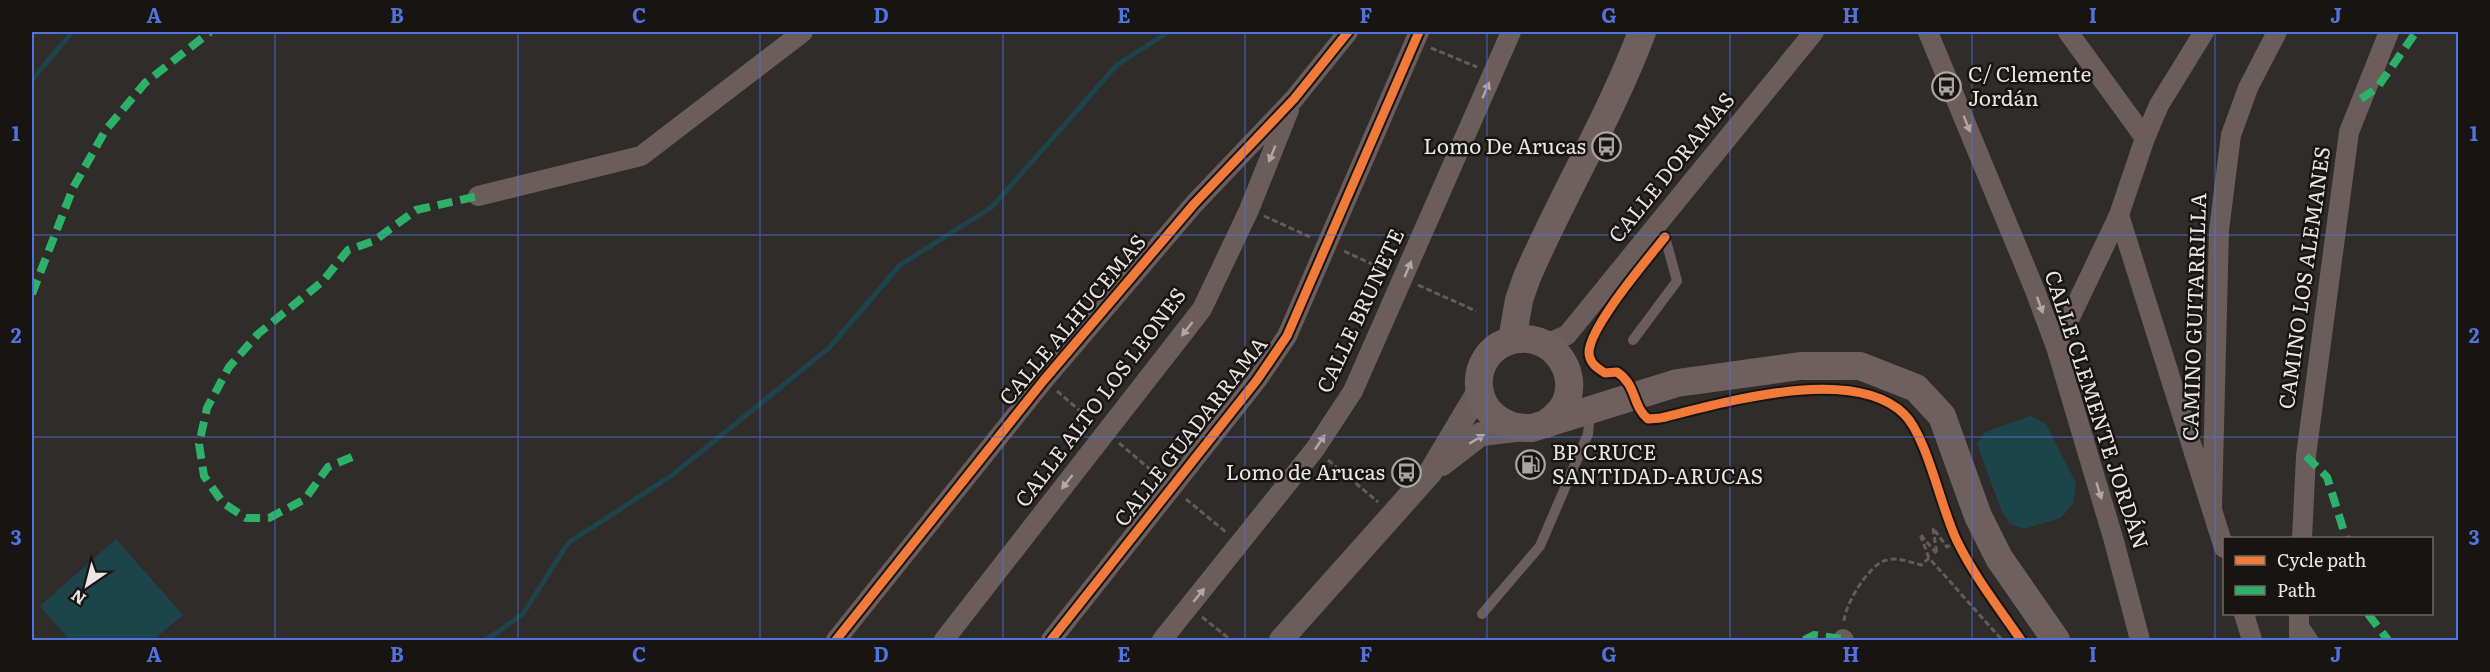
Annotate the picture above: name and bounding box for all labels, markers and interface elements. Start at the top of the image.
text: A [146,0,162,29]
text: B [390,0,404,29]
text: C [632,0,646,29]
text: D [873,0,889,29]
text: E [1117,0,1131,29]
text: F [1360,0,1373,29]
text: G [1601,0,1617,29]
text: H [1843,0,1859,29]
text: I [2089,0,2097,29]
text: J [2330,0,2342,29]
place label: C/ Clemente Jordán [1968,57,2091,112]
bus stop icon: C/ Clemente Jordán [1931,71,1963,103]
one-way arrow [1482,81,1491,99]
street label: CALLE DORAMAS [1600,84,1741,248]
one-way arrow [1962,116,1972,134]
text: 1 [12,117,20,147]
text: 1 [2470,117,2478,147]
place label: Lomo De Arucas [1423,129,1586,160]
bus stop icon: Lomo De Arucas [1591,131,1623,163]
street label: CAMINO LOS ALEMANES [2269,144,2336,411]
one-way arrow [1266,145,1276,163]
street label: CAMINO GUITARRILLA [2173,192,2212,442]
street label: CALLE BRUNETE [1307,223,1410,397]
street label: CALLE ALHUCEMAS [990,226,1152,411]
one-way arrow [1404,260,1414,278]
street label: CALLE CLEMENTE JORDÁN [2039,266,2158,553]
street label: CALLE ALTO LOS LEONES [1006,280,1192,513]
one-way arrow [2036,296,2046,314]
text: 2 [11,319,22,349]
text: 2 [2469,319,2480,349]
one-way arrow [1182,321,1194,336]
street label: CALLE GUADARRAMA [1105,328,1273,532]
one-way arrow [1314,434,1325,450]
one-way arrow [1468,434,1485,445]
place label: BP CRUCE SANTIDAD-ARUCAS [1552,435,1763,490]
fuel station icon: BP CRUCE SANTIDAD-ARUCAS [1515,449,1547,481]
place label: Lomo de Arucas [1226,455,1385,486]
bus stop icon: Lomo de Arucas [1390,457,1422,489]
one-way arrow [1062,475,1074,490]
one-way arrow [2095,482,2104,500]
text: 3 [10,521,22,551]
text: 3 [2468,521,2480,551]
legend [2223,537,2433,615]
text: Cycle path [2277,546,2366,573]
north arrow [57,555,117,615]
text: Path [2277,576,2316,603]
text: N [65,584,90,612]
one-way arrow [1192,587,1205,603]
text: A [146,638,162,668]
text: B [390,638,404,668]
text: C [632,638,646,668]
text: D [873,638,889,668]
text: E [1117,638,1131,668]
text: F [1360,638,1373,668]
text: G [1601,638,1617,668]
text: H [1843,638,1859,668]
text: I [2089,638,2097,668]
text: J [2330,638,2342,668]

